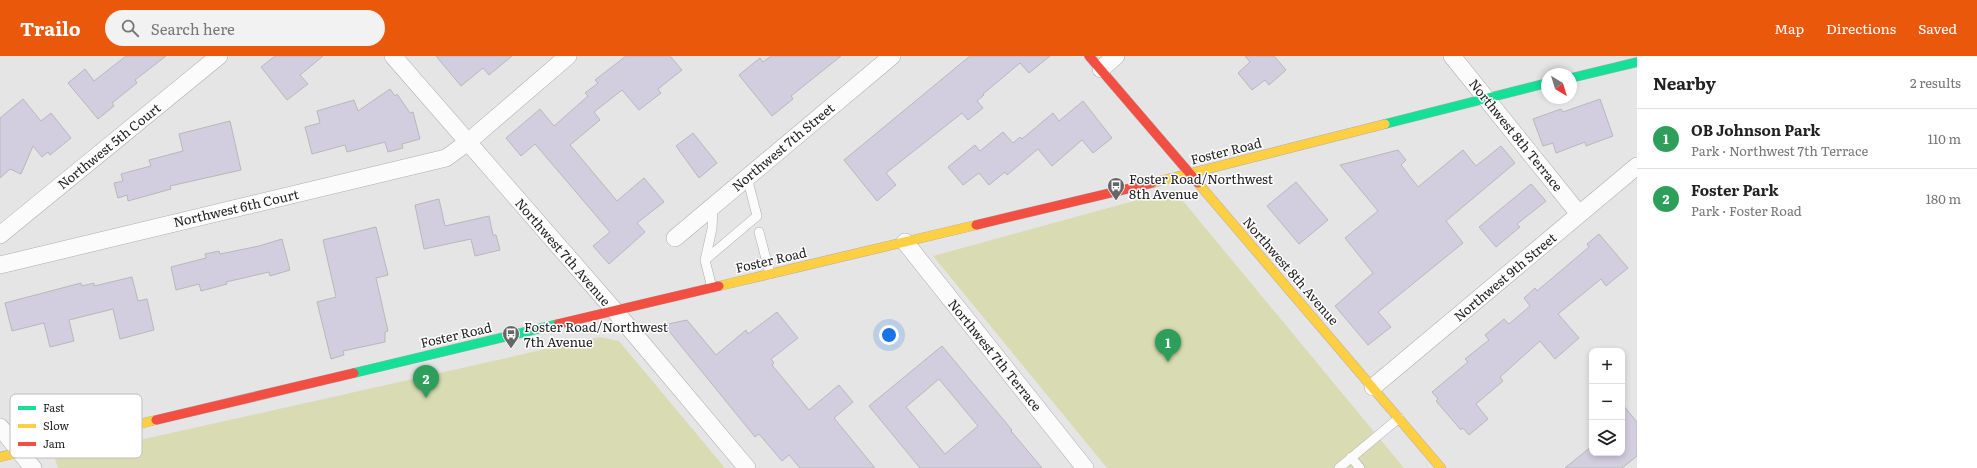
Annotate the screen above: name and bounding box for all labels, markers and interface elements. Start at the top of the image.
search box [105,10,385,46]
text: Trailo [20,14,81,42]
icon: search [119,17,141,39]
text: Search here [151,17,235,40]
text: Map [1774,18,1804,38]
text: Directions [1826,18,1896,38]
text: Saved [1918,18,1957,38]
north arrow [1541,68,1577,104]
text: Nearby [1653,70,1716,95]
text: 2 results [1910,73,1961,92]
street label: Northwest 8th Terrace [1465,74,1568,195]
street label: Northwest 5th Court [53,98,165,193]
street label: Northwest 7th Street [727,98,839,195]
text: OB Johnson Park [1691,118,1820,141]
text: 1 [1663,129,1669,148]
text: 110 m [1928,129,1961,148]
street label: Foster Road [1188,132,1263,169]
text: Park · Northwest 7th Terrace [1691,141,1868,160]
place label: Foster Road/Northwest 8th Avenue [1129,169,1274,203]
bus stop icon: Foster Road/Northwest 8th Avenue [1106,176,1126,201]
text: Foster Park [1691,178,1779,201]
street label: Northwest 6th Court [171,184,301,231]
text: 2 [1663,189,1669,208]
text: 180 m [1926,189,1961,208]
street label: Northwest 7th Avenue [511,194,616,310]
text: Park · Foster Road [1691,201,1802,220]
street label: Northwest 8th Avenue [1239,213,1344,329]
street label: Northwest 9th Street [1449,227,1561,325]
street label: Foster Road [733,242,808,277]
street label: Northwest 7th Terrace [944,295,1047,415]
street label: Foster Road [418,317,493,352]
place label: Foster Road/Northwest 7th Avenue [524,317,669,351]
bus stop icon: Foster Road/Northwest 7th Avenue [501,324,521,349]
your location [879,325,899,345]
pin: 1 [1155,329,1181,362]
map controls [1589,348,1625,456]
button: + [1589,348,1625,384]
pin: 2 [413,365,439,398]
button: − [1589,384,1625,420]
legend [10,394,142,458]
text: Fast [43,399,65,415]
text: Slow [43,417,69,433]
button: layers [1589,420,1625,456]
text: Jam [43,435,66,451]

